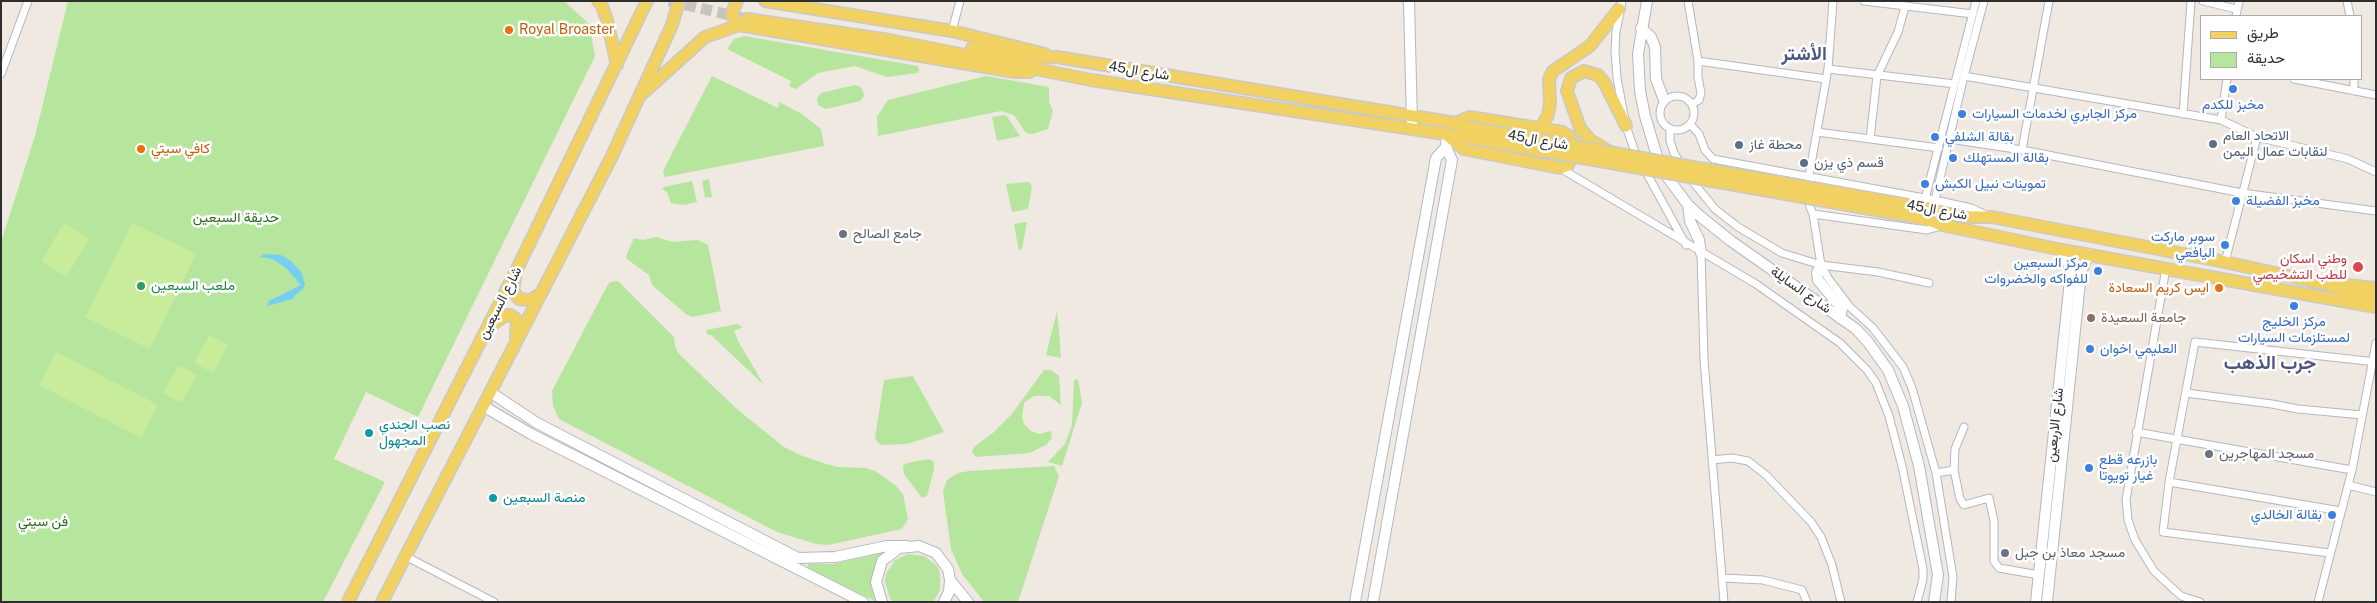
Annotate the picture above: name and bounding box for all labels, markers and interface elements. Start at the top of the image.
legend [2200,15,2362,80]
place label: Royal Broaster [519,22,615,38]
marker: Royal Broaster [503,24,515,36]
text: طريق [2247,24,2279,41]
district label: الأشتر [1781,43,1827,65]
text: حديقة [2247,49,2285,66]
street label: شارع ال45 [1107,58,1171,84]
marker: مخبز للكدم [2227,83,2239,95]
place label: مخبز للكدم [2202,97,2264,113]
place label: مركز الجابري لخدمات السيارات [1972,106,2137,122]
marker: مركز الجابري لخدمات السيارات [1956,108,1968,120]
street label: شارع ال45 [1506,126,1570,154]
place label: الاتحاد العام لنقابات عمال اليمن [2223,128,2328,160]
place label: بقالة الشلفي [1945,129,2014,145]
marker: بقالة الشلفي [1929,131,1941,143]
place label: محطة غاز [1749,137,1802,153]
marker: الاتحاد العام لنقابات عمال اليمن [2207,138,2219,150]
marker: محطة غاز [1733,139,1745,151]
place label: كافي سيتي [151,141,210,157]
marker: كافي سيتي [135,143,147,155]
place label: بقالة المستهلك [1963,150,2049,166]
marker: بقالة المستهلك [1947,152,1959,164]
place label: قسم ذي يزن [1814,155,1884,171]
marker: قسم ذي يزن [1798,157,1810,169]
place label: تموينات نبيل الكبش [1935,176,2046,192]
marker: تموينات نبيل الكبش [1919,178,1931,190]
place label: مخبز الفضيلة [2246,193,2320,209]
marker: مخبز الفضيلة [2230,195,2242,207]
street label: شارع ال45 [1905,196,1969,224]
park label: حديقة السبعين [193,210,279,226]
place label: جامع الصالح [853,226,922,242]
marker: جامع الصالح [837,228,849,240]
place label: سوبر ماركت اليافعي [2151,229,2215,262]
marker: سوبر ماركت اليافعي [2219,239,2231,251]
place label: وطني اسكان للطب التشخيصي [2253,251,2347,284]
place label: مركز السبعين للفواكه والخضروات [1984,255,2088,288]
marker: وطني اسكان للطب التشخيصي [2351,260,2365,274]
street label: شارع السايلة [1767,263,1835,317]
street label: شارع السبعين [475,264,525,342]
marker: مركز السبعين للفواكه والخضروات [2092,265,2104,277]
place label: ملعب السبعين [151,278,235,294]
marker: ملعب السبعين [135,280,147,292]
place label: ايس كريم السعادة [2108,280,2209,296]
marker: ايس كريم السعادة [2213,282,2225,294]
marker: مركز الخليج لمستلزمات السيارات [2288,300,2300,312]
place label: جامعة السعيدة [2101,310,2186,326]
marker: جامعة السعيدة [2085,312,2097,324]
place label: مركز الخليج لمستلزمات السيارات [2238,314,2350,347]
place label: العليمي اخوان [2100,341,2177,357]
marker: العليمي اخوان [2084,343,2096,355]
district label: جرب الذهب [2224,352,2316,374]
street label: شارع الاربعين [2043,387,2067,463]
place label: نصب الجندي المجهول [379,417,450,450]
marker: نصب الجندي المجهول [363,427,375,439]
place label: مسجد المهاجرين [2219,446,2314,462]
marker: مسجد المهاجرين [2203,448,2215,460]
place label: بازرعه قطع غيار تويوتا [2099,452,2157,484]
marker: بازرعه قطع غيار تويوتا [2083,462,2095,474]
place label: منصة السبعين [503,490,586,506]
marker: منصة السبعين [487,492,499,504]
place label: بقالة الخالدي [2251,507,2322,523]
marker: بقالة الخالدي [2326,509,2338,521]
park label: فن سيتي [18,514,68,530]
place label: مسجد معاذ بن جبل [2015,545,2125,561]
marker: مسجد معاذ بن جبل [1999,547,2011,559]

